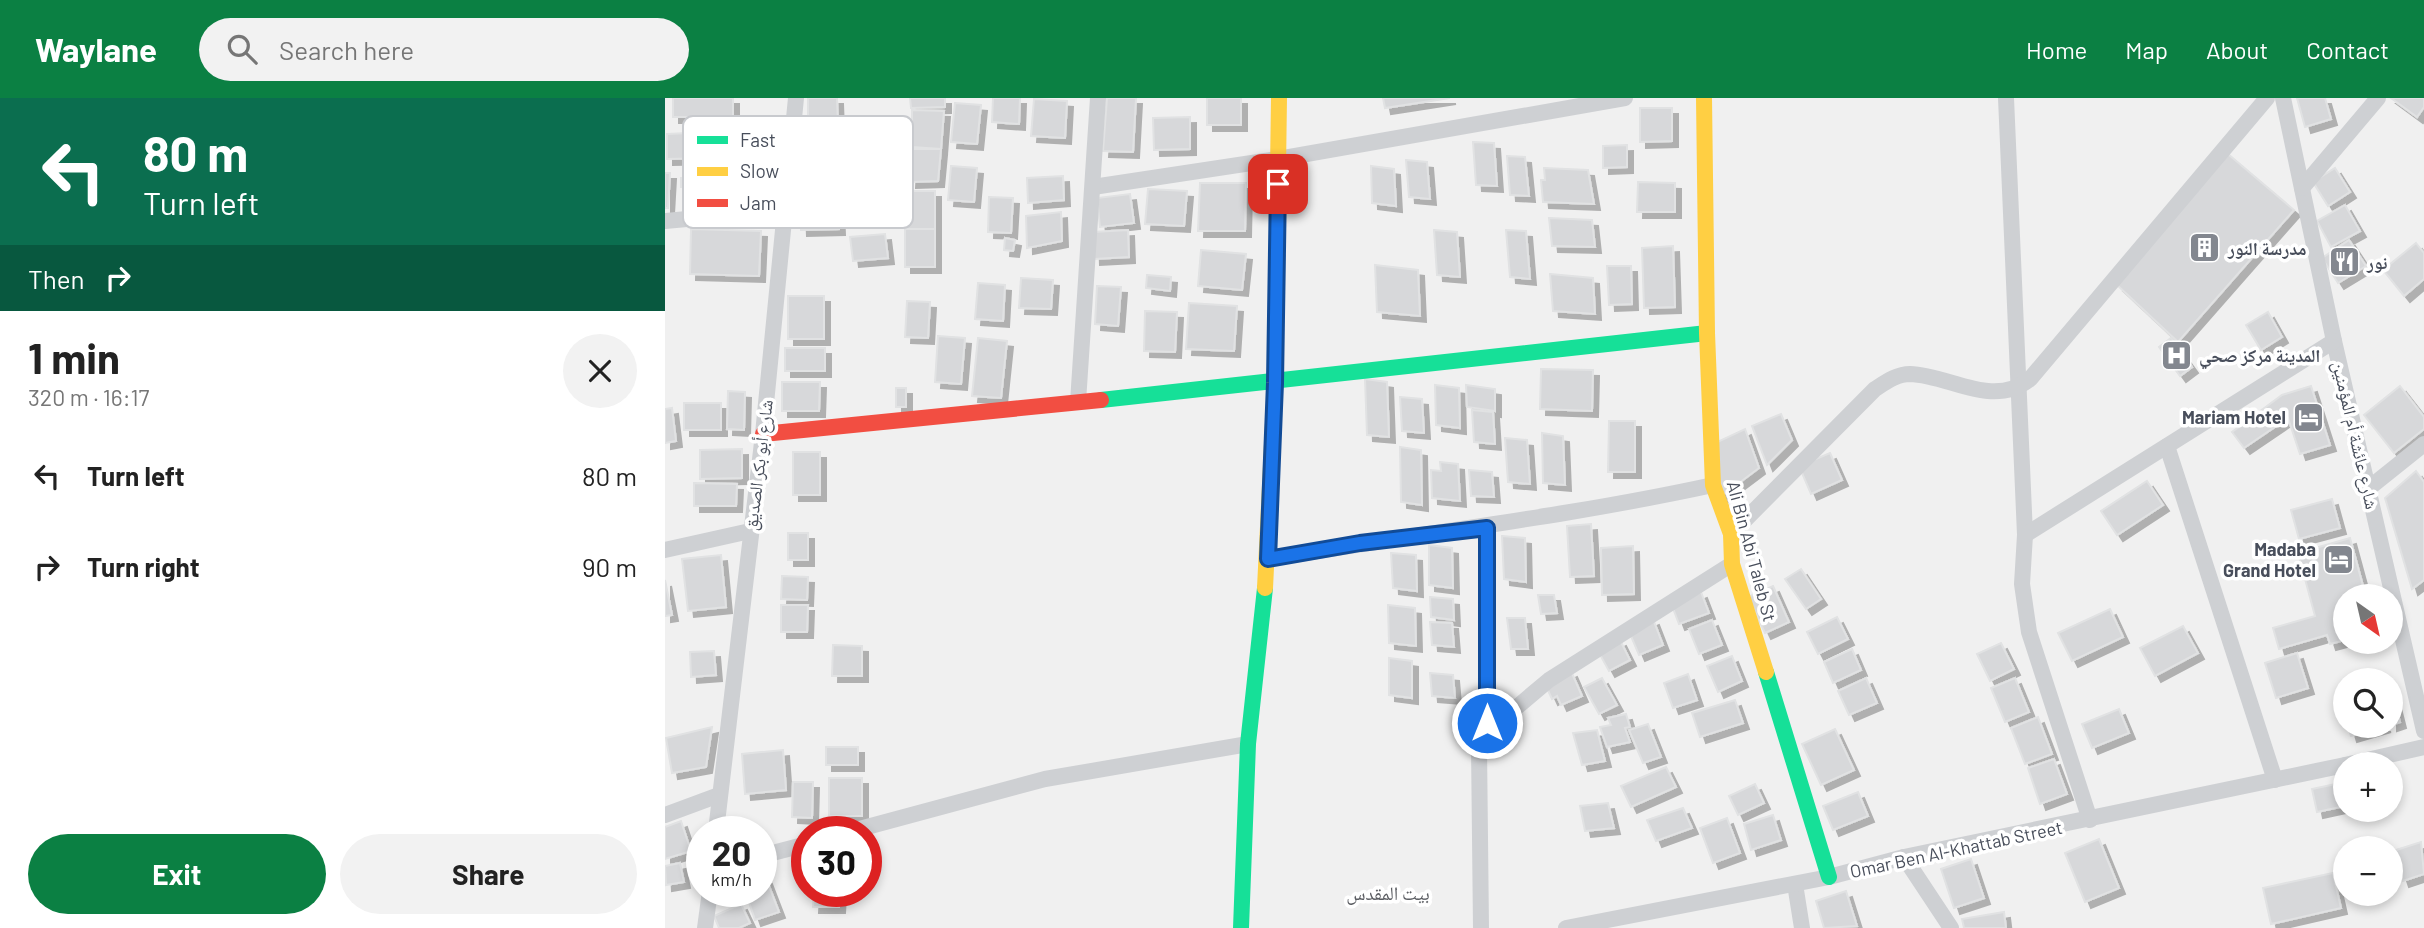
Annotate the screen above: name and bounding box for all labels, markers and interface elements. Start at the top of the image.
search box [199,18,689,81]
text: Waylane [35,29,157,69]
icon: search [223,30,261,68]
text: Search here [279,34,414,65]
text: Home [2026,35,2087,64]
text: Map [2125,35,2168,64]
text: About [2206,35,2268,64]
text: Contact [2306,35,2389,64]
legend [683,116,913,228]
text: 80 m [143,123,248,182]
icon: left [28,126,119,217]
text: Fast [740,128,776,151]
pin [1248,154,1308,214]
text: Slow [740,159,779,182]
icon: arrive [1259,165,1297,203]
text: Turn left [143,183,260,221]
text: Jam [740,191,776,214]
building icon: مدرسة النور [2188,231,2222,265]
place label: مدرسة النور [2227,237,2306,259]
restaurant icon: نور [2327,245,2361,279]
place label: نور [2366,251,2388,273]
icon: right [99,259,137,297]
text: Then [28,263,85,294]
text: 1 min [28,332,120,382]
button: close [563,334,637,408]
hospital icon: المدينة مركز صحي [2159,338,2193,372]
place label: المدينة مركز صحي [2199,344,2320,370]
street label: شارع عائشة أم المؤمنين [2326,359,2384,512]
text: 320 m · 16:17 [28,383,149,411]
street label: شارع أبو بكر الصديق [739,398,778,532]
hotel icon: Mariam Hotel [2292,400,2326,434]
place label: Mariam Hotel [2182,406,2286,428]
icon: left [28,457,66,495]
text: Turn left [87,460,185,491]
text: 80 m [582,460,637,491]
street label: Ali Bin Abi Taleb St [1723,478,1781,624]
place label: Madaba Grand Hotel [2223,538,2316,581]
hotel icon: Madaba Grand Hotel [2322,542,2356,576]
icon: right [28,548,66,586]
text: Turn right [87,551,200,582]
text: 90 m [582,551,637,582]
north arrow [2333,584,2403,654]
map controls [2333,584,2403,906]
button: search [2333,668,2403,738]
position arrow [1450,686,1524,760]
button: + [2333,752,2403,822]
speed limit sign: 30 [791,816,882,907]
street label: Omar Ben Al-Khattab Street [1848,816,2064,882]
text: 20 [712,831,751,873]
button: Exit [28,834,326,914]
button: Share [340,834,637,914]
button: − [2333,836,2403,906]
text: km/h [711,868,752,890]
district label: بيت المقدس [1346,881,1430,905]

